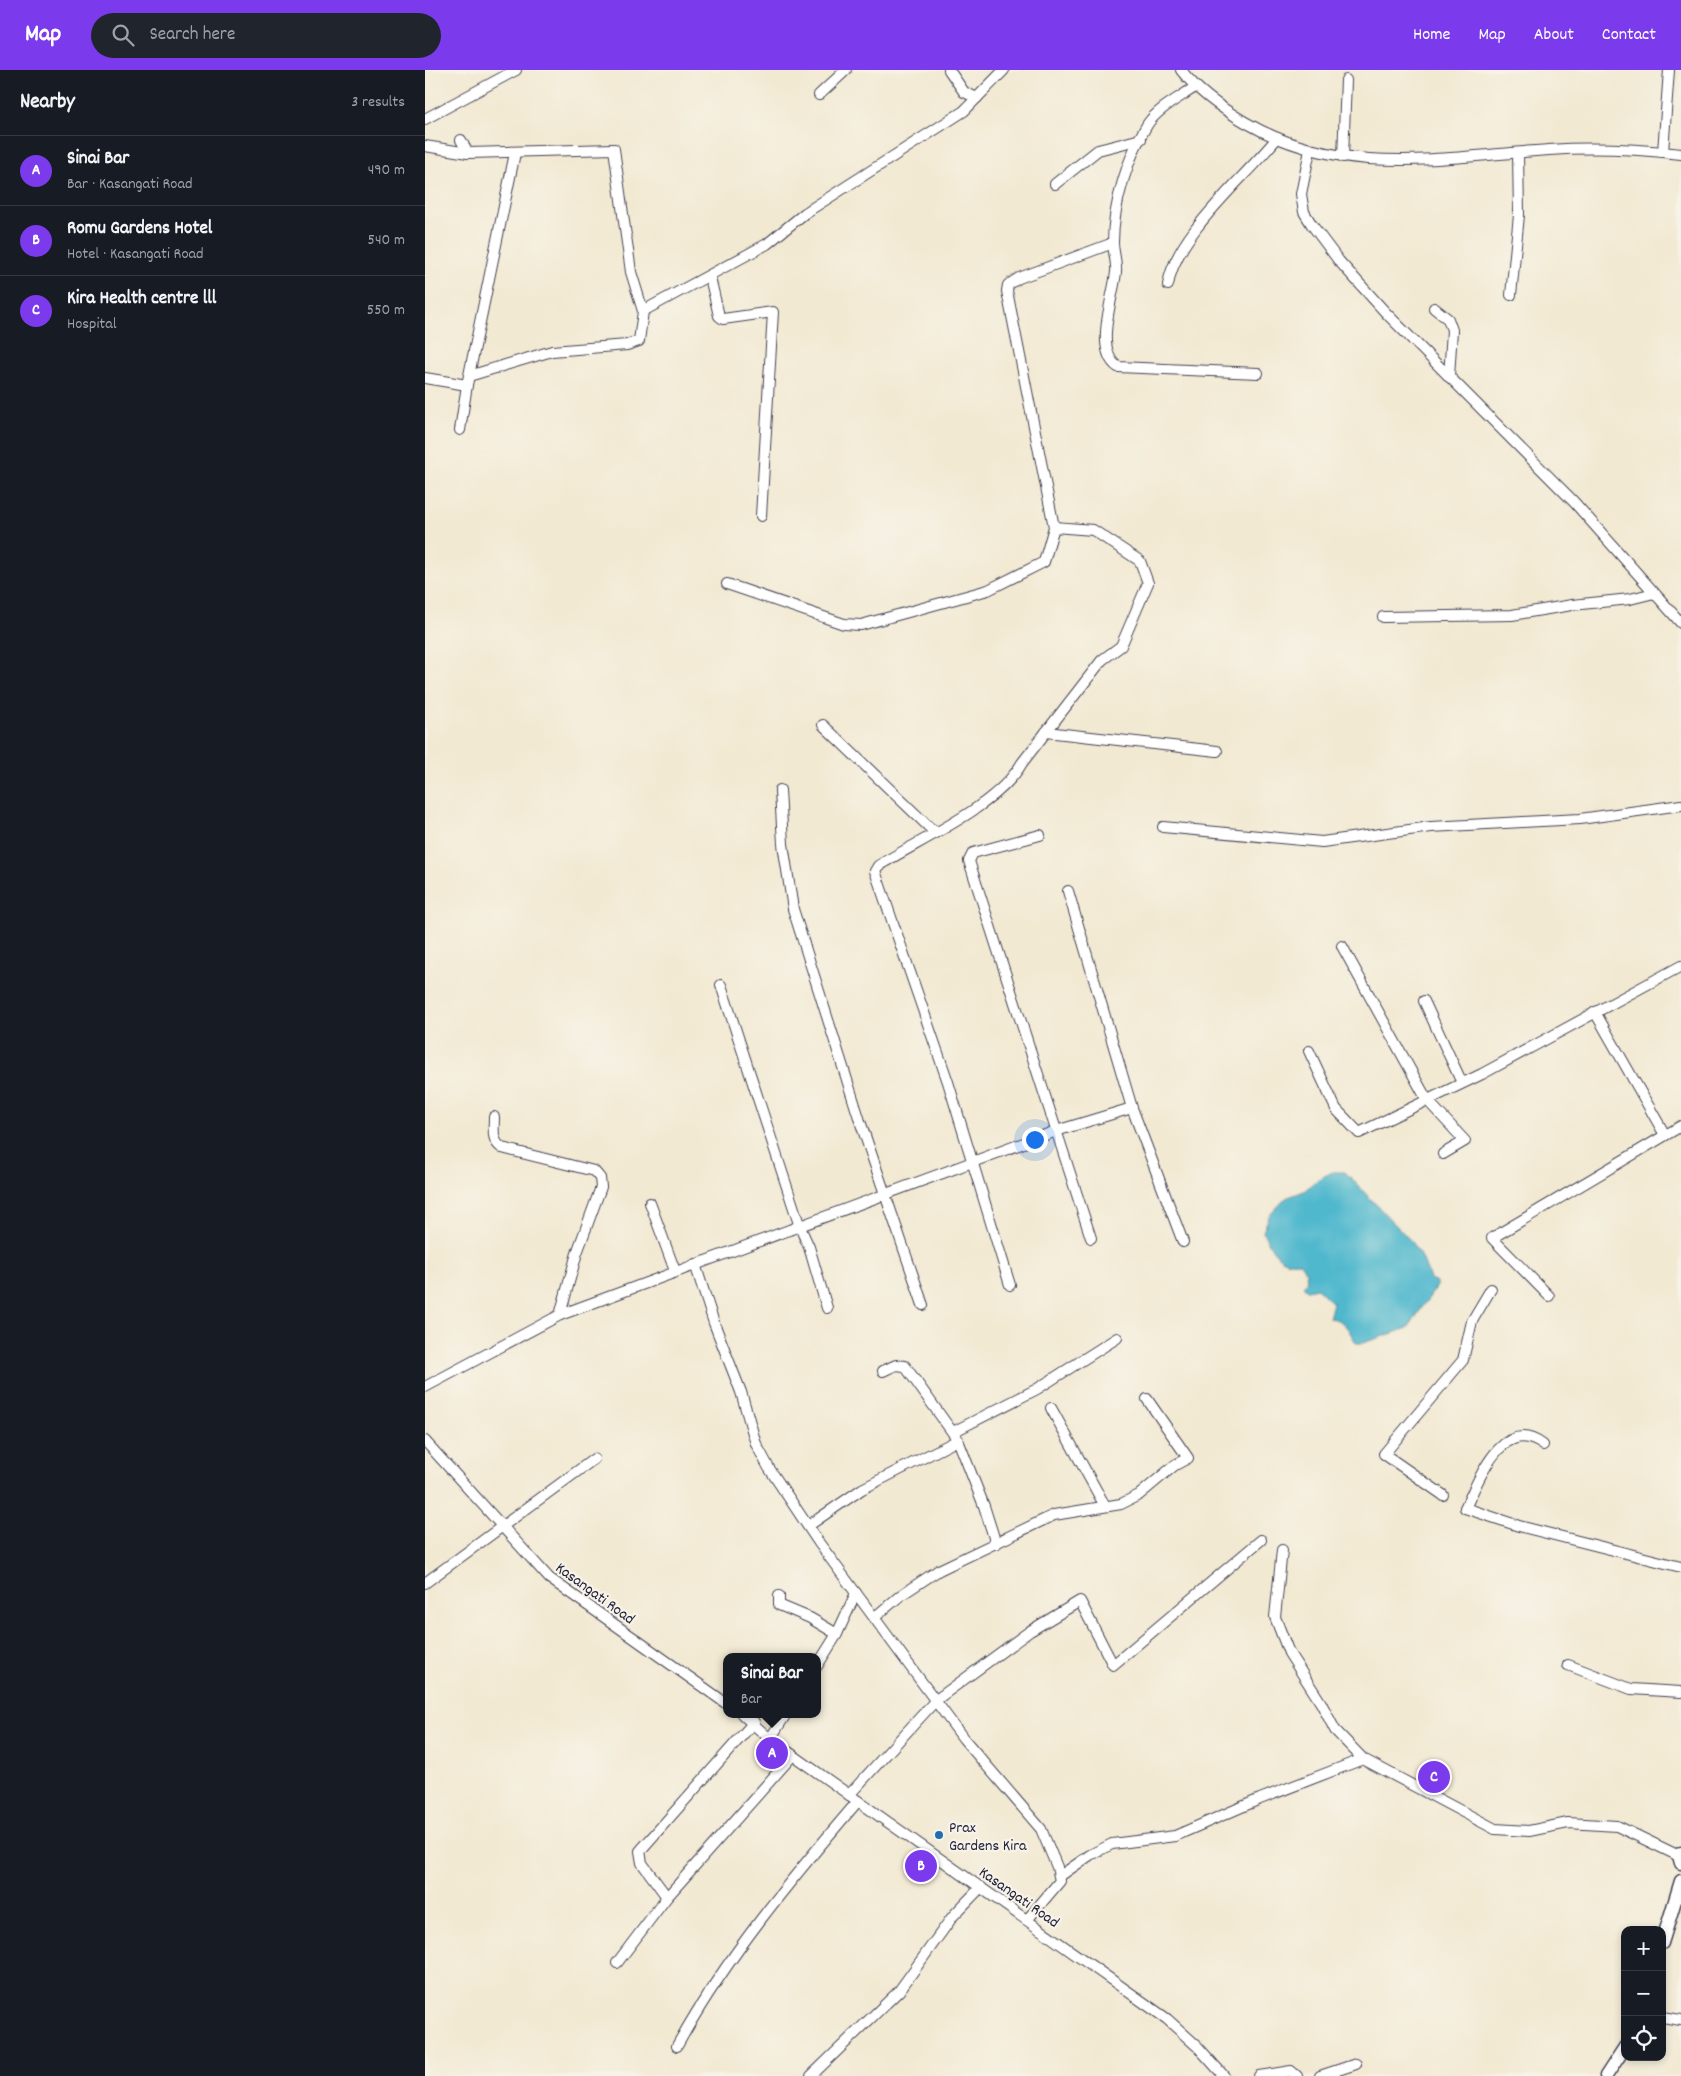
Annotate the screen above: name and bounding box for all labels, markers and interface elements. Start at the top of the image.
search box [91,13,441,58]
text: Map [25,18,61,52]
icon: search [109,21,137,49]
text: Search here [149,22,235,49]
text: Home [1413,23,1450,48]
text: Map [1478,23,1506,48]
text: About [1534,23,1574,48]
text: Contact [1602,23,1656,48]
text: Nearby [20,88,75,118]
text: 3 results [351,91,405,114]
text: Sinai Bar [67,146,129,173]
text: A [32,159,40,182]
text: 490 m [368,159,405,182]
text: Bar · Kasangati Road [67,173,192,196]
text: Romu Gardens Hotel [67,216,212,243]
text: B [32,229,40,252]
text: 540 m [368,229,405,252]
text: Hotel · Kasangati Road [67,243,204,266]
text: Kira Health centre lll [67,286,216,313]
text: C [32,299,40,322]
text: 550 m [367,299,405,322]
text: Hospital [67,313,117,336]
your location [1022,1127,1048,1153]
street label: Kasangati Road [550,1557,639,1631]
popup [723,1653,821,1718]
text: Sinai Bar [741,1661,803,1688]
text: Bar [741,1688,762,1711]
pin: A [756,1734,788,1772]
pin: C [1418,1758,1450,1796]
place label: Prax Gardens Kira [949,1817,1027,1858]
marker: Prax Gardens Kira [933,1829,945,1841]
pin: B [905,1847,937,1885]
street label: Kasangati Road [974,1862,1063,1934]
map controls [1621,1926,1666,2061]
button: + [1621,1926,1666,1971]
button: − [1621,1971,1666,2016]
button: locate [1621,2016,1666,2061]

